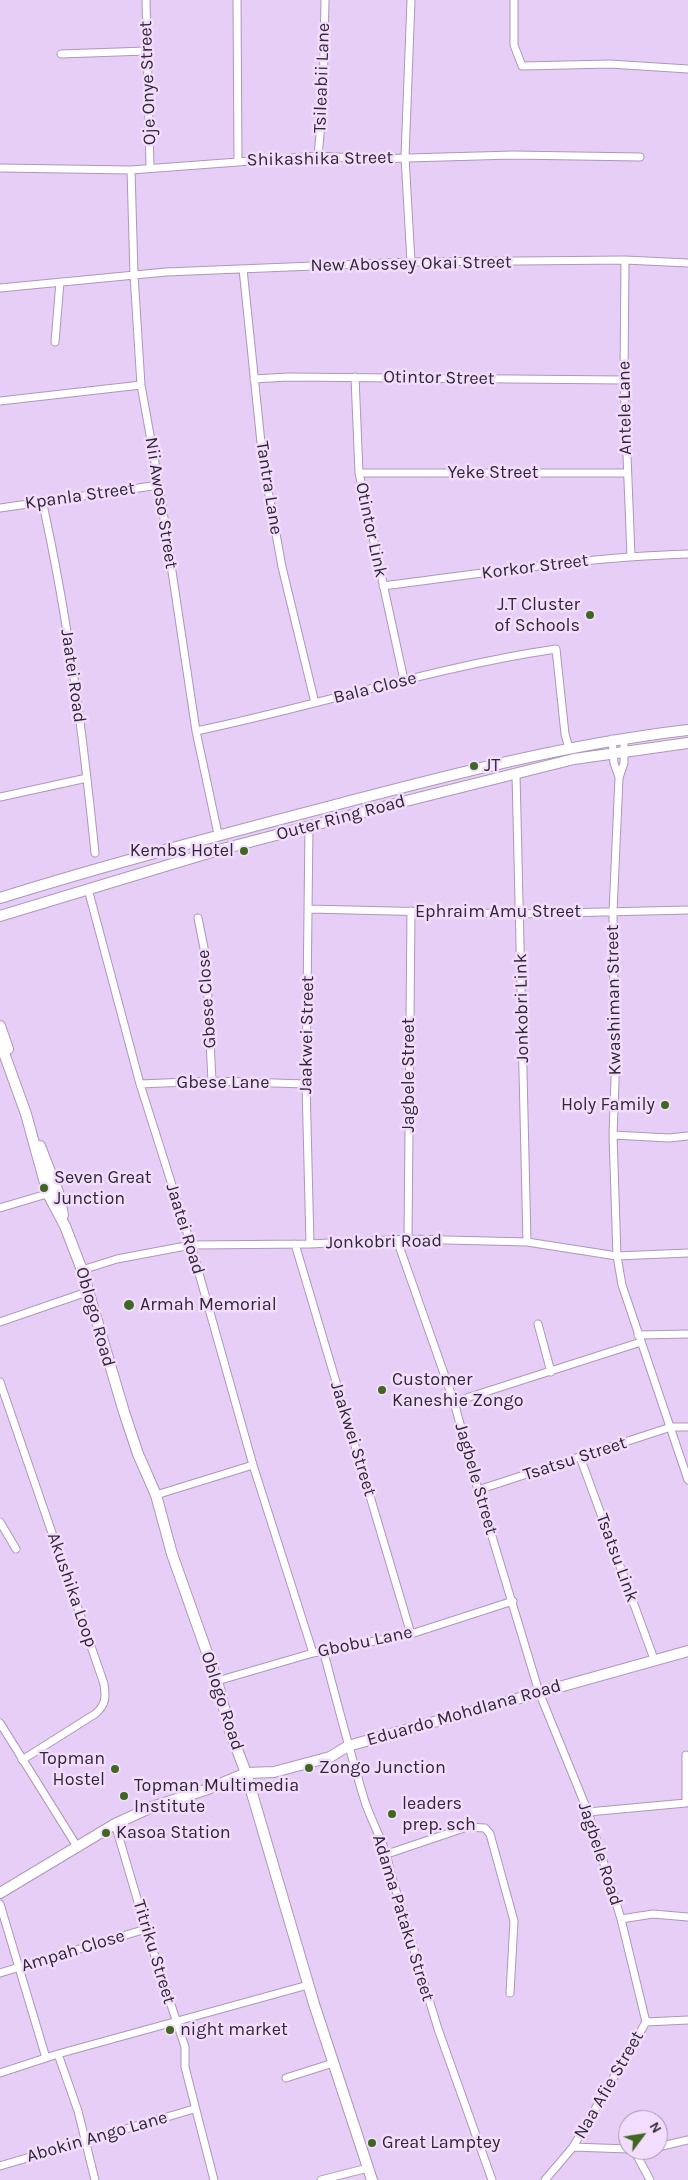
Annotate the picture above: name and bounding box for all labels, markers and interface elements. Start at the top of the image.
street label: Oje Onye Street [135,20,161,146]
street label: Tsileabii Lane [309,22,335,134]
street label: Shikashika Street [247,147,393,171]
street label: New Abossey Okai Street [310,251,512,277]
street label: Antele Lane [613,361,637,455]
street label: Otintor Street [383,366,495,390]
street label: Nii Awoso Street [140,436,182,570]
street label: Tantra Lane [251,440,287,536]
street label: Yeke Street [447,462,539,484]
street label: Kpanla Street [24,478,136,514]
street label: Otintor Link [350,480,392,580]
street label: Korkor Street [480,550,590,584]
place label: J.T Cluster of Schools [495,594,580,636]
marker: J.T Cluster of Schools [584,609,596,621]
street label: Jaatei Road [56,628,90,724]
street label: Bala Close [331,667,419,709]
place label: JT [484,755,500,777]
marker: JT [468,760,480,772]
street label: Outer Ring Road [274,790,408,846]
place label: Kembs Hotel [130,840,234,862]
marker: Kembs Hotel [238,845,250,857]
street label: Ephraim Amu Street [415,901,581,923]
street label: Kwashiman Street [602,924,626,1076]
street label: Gbese Close [193,949,221,1049]
street label: Jonkobri Link [510,953,534,1063]
street label: Jaakwei Street [295,976,319,1094]
street label: Jagbele Street [398,1017,420,1133]
street label: Gbese Lane [177,1072,269,1094]
place label: Holy Family [561,1094,655,1116]
marker: Holy Family [659,1099,671,1111]
place label: Seven Great Junction [54,1167,152,1210]
street label: Jaatei Road [161,1181,209,1277]
marker: Seven Great Junction [38,1182,50,1194]
street label: Jonkobri Road [326,1230,442,1254]
street label: Oblogo Road [70,1265,120,1369]
place label: Armah Memorial [140,1294,277,1316]
marker: Armah Memorial [122,1298,136,1312]
place label: Customer Kaneshie Zongo [392,1369,523,1412]
street label: Jaakwei Street [325,1379,381,1499]
marker: Customer Kaneshie Zongo [376,1384,388,1396]
street label: Jagbele Street [450,1421,502,1537]
street label: Tsatsu Street [521,1432,629,1486]
street label: Tsatsu Link [591,1511,643,1605]
street label: Akushika Loop [42,1530,102,1650]
street label: Gbobu Lane [316,1621,414,1663]
street label: Oblogo Road [196,1649,248,1753]
street label: Eduardo Mohdlana Road [364,1675,564,1751]
place label: Topman Hostel [39,1748,105,1790]
place label: Zongo Junction [319,1757,446,1779]
marker: Zongo Junction [303,1762,315,1774]
marker: Topman Hostel [109,1763,121,1775]
place label: Topman Multimedia Institute [134,1775,299,1818]
marker: Topman Multimedia Institute [118,1790,130,1802]
place label: leaders prep. sch [402,1793,476,1836]
street label: Jagbele Road [573,1800,627,1908]
marker: leaders prep. sch [386,1808,398,1820]
place label: Kasoa Station [116,1822,231,1844]
marker: Kasoa Station [100,1827,112,1839]
street label: Adama Pataku Street [367,1832,439,2004]
street label: Titriku Street [128,1897,180,2007]
street label: Ampah Close [19,1925,127,1977]
place label: night market [180,2019,288,2041]
marker: night market [164,2024,176,2036]
street label: Naa Afie Street [569,2027,649,2143]
street label: Abokin Ango Lane [24,2107,170,2167]
north arrow [618,2110,668,2160]
text: N [646,2119,665,2136]
place label: Great Lamptey [382,2132,500,2154]
marker: Great Lamptey [366,2137,378,2149]

